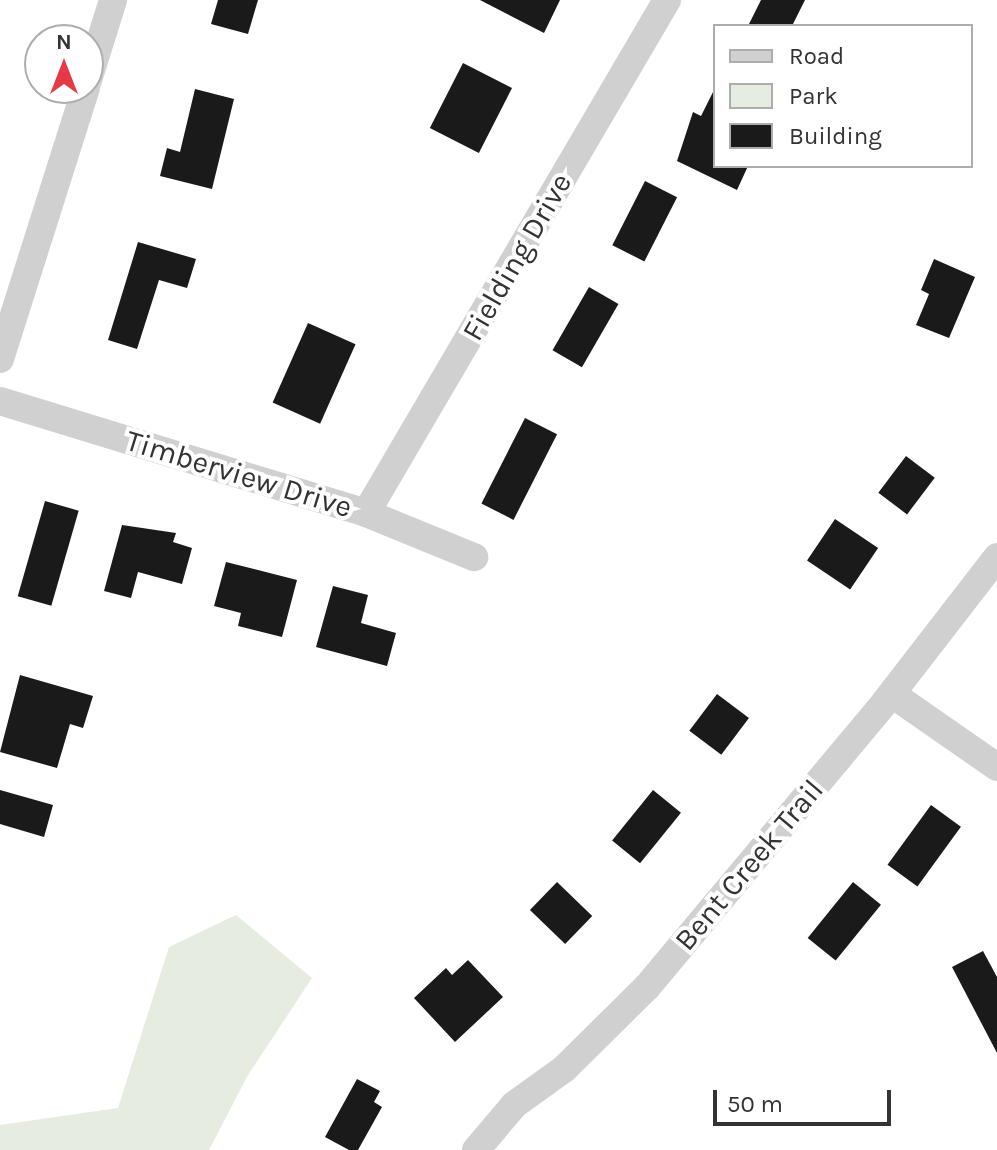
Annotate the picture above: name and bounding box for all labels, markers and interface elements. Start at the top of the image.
north arrow [24,24,104,104]
legend [713,24,973,168]
text: N [56,29,72,55]
text: Road [789,42,844,70]
text: Park [789,82,838,110]
text: Building [789,122,882,150]
street label: Fielding Drive [455,167,579,347]
street label: Timberview Drive [122,423,356,525]
street label: Bent Creek Trail [667,772,831,958]
scale bar [717,1074,895,1124]
text: 50 m [727,1090,783,1118]

